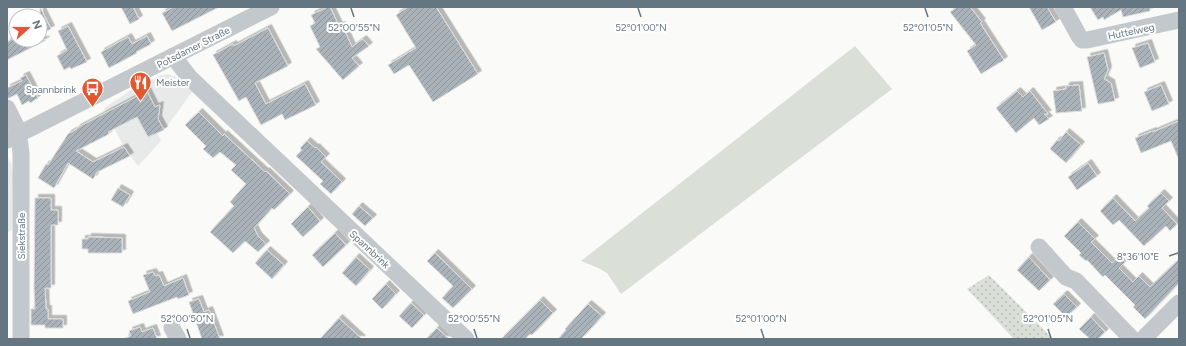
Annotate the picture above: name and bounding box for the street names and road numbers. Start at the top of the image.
street label: Huttelweg [1107,20,1156,43]
street label: Potsdamer Straße [155,23,232,71]
street label: Siekstraße [15,212,28,259]
street label: Spannbrink [347,227,393,271]

